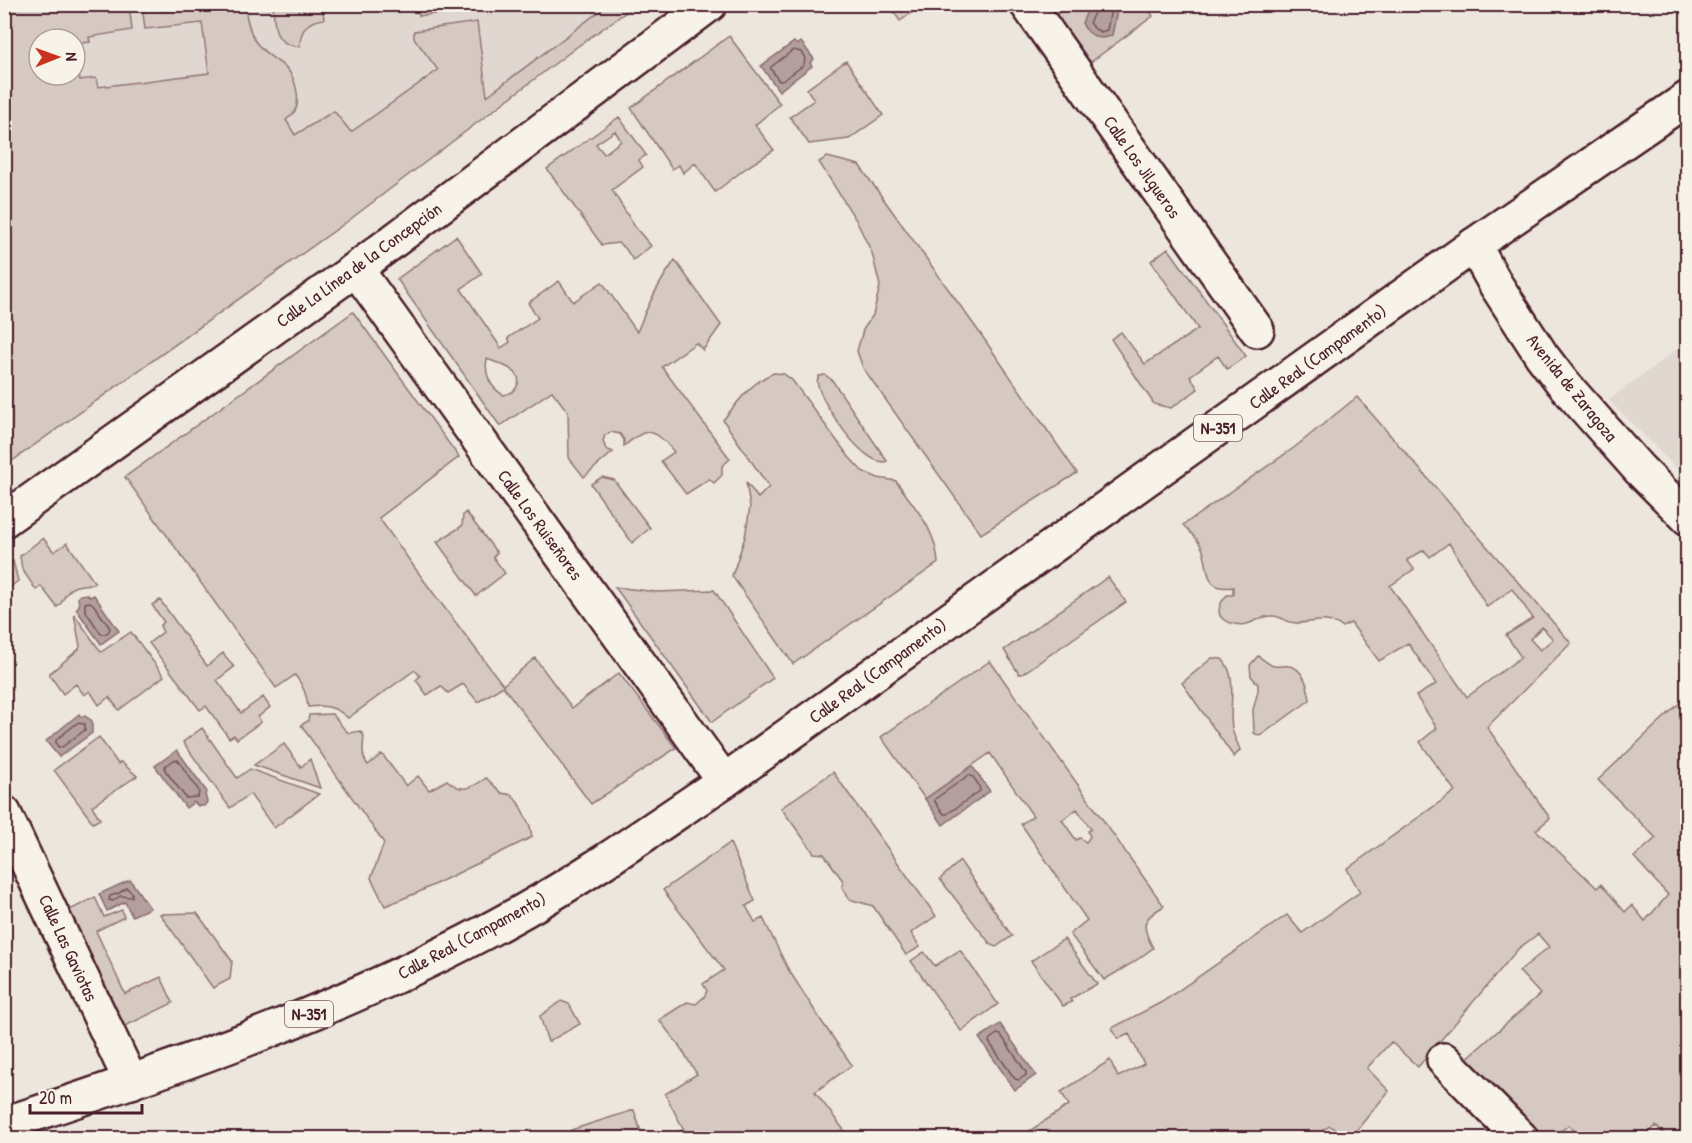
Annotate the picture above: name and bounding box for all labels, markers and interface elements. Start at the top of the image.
north arrow [27,27,87,87]
text: N [61,52,83,62]
street label: Calle Los Jilgueros [1098,110,1187,223]
street label: Calle La Línea de la Concepción [271,196,447,333]
street label: Calle Real (Campamento) [1244,298,1392,415]
street label: Avenida de Zaragoza [1521,329,1624,447]
road number: N-351 [1194,415,1242,441]
street label: Calle Los Ruiseñores [492,464,589,585]
street label: Calle Real (Campamento) [804,612,952,729]
street label: Calle Real (Campamento) [393,886,550,985]
street label: Calle Las Gaviotas [33,890,104,1005]
road number: N-351 [285,1001,333,1027]
scale bar [30,1077,142,1115]
text: 20 m [39,1085,72,1110]

